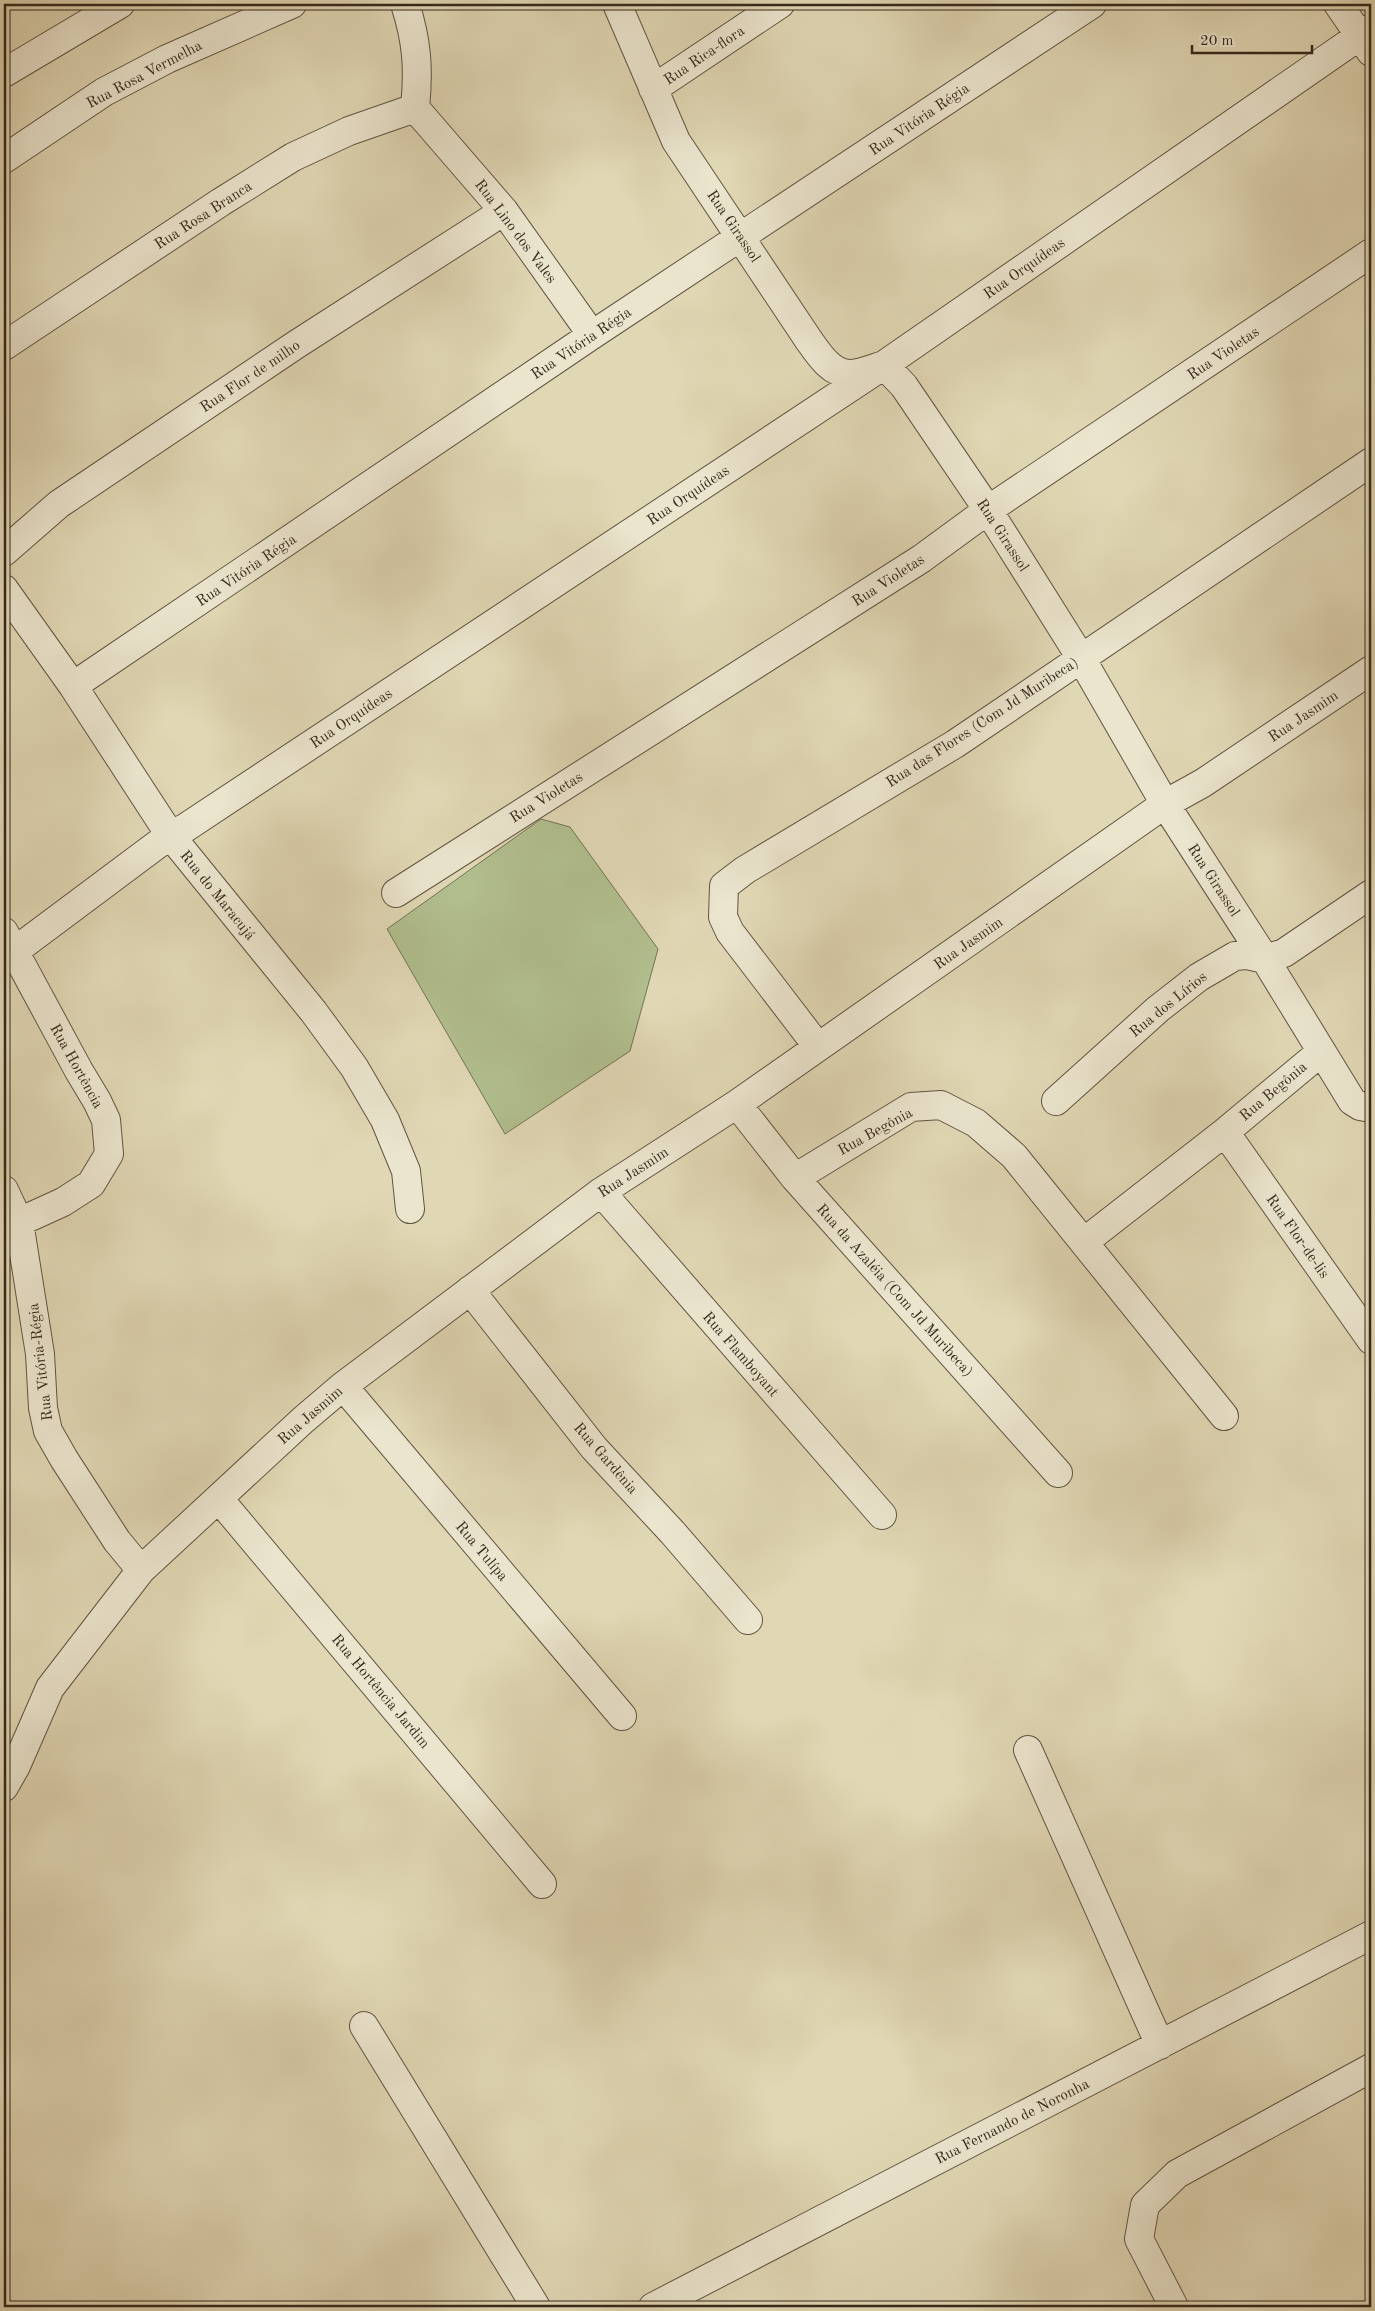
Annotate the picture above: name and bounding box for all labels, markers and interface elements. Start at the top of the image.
scale bar [1192,22,1312,54]
street label: Rua Rica-flora [662,24,748,89]
text: 20 m [1200,34,1234,49]
street label: Rua Rosa Vermelha [85,38,205,112]
street label: Rua Vitória Régia [867,81,973,159]
street label: Rua Lino dos Vales [471,177,559,287]
street label: Rua Rosa Branca [153,179,256,253]
street label: Rua Girassol [703,188,762,266]
street label: Rua Orquídeas [982,236,1068,303]
street label: Rua Vitória Régia [529,305,635,383]
street label: Rua Violetas [1185,325,1262,384]
street label: Rua Flor de milho [198,338,303,416]
street label: Rua Orquídeas [645,463,733,529]
street label: Rua Girassol [973,497,1031,575]
street label: Rua Vitória Régia [194,532,300,610]
street label: Rua Violetas [850,552,928,610]
street label: Rua das Flores (Com Jd Muribeca) [884,655,1082,791]
street label: Rua Orquídeas [308,686,396,752]
street label: Rua Jasmim [1266,689,1341,746]
street label: Rua Violetas [508,770,586,827]
street label: Rua Girassol [1184,842,1242,920]
street label: Rua do Maracujá [176,848,258,944]
street label: Rua Jasmim [932,915,1006,973]
street label: Rua dos Lírios [1127,970,1210,1041]
street label: Rua Hortência [46,1022,105,1112]
street label: Rua Begônia [1237,1059,1311,1124]
street label: Rua Begônia [836,1105,916,1159]
street label: Rua Jasmim [596,1145,672,1201]
street label: Rua Flor-de-lis [1262,1192,1331,1282]
street label: Rua da Azaléia (Com Jd Muribeca) [813,1202,975,1380]
street label: Rua Vitória-Régia [27,1302,56,1421]
street label: Rua Flamboyant [699,1310,781,1400]
street label: Rua Jasmim [276,1384,346,1448]
street label: Rua Gardênia [570,1420,640,1498]
street label: Rua Tulípa [452,1519,510,1585]
street label: Rua Hortência Jardim [328,1632,432,1752]
street label: Rua Fernando de Noronha [933,2077,1093,2168]

